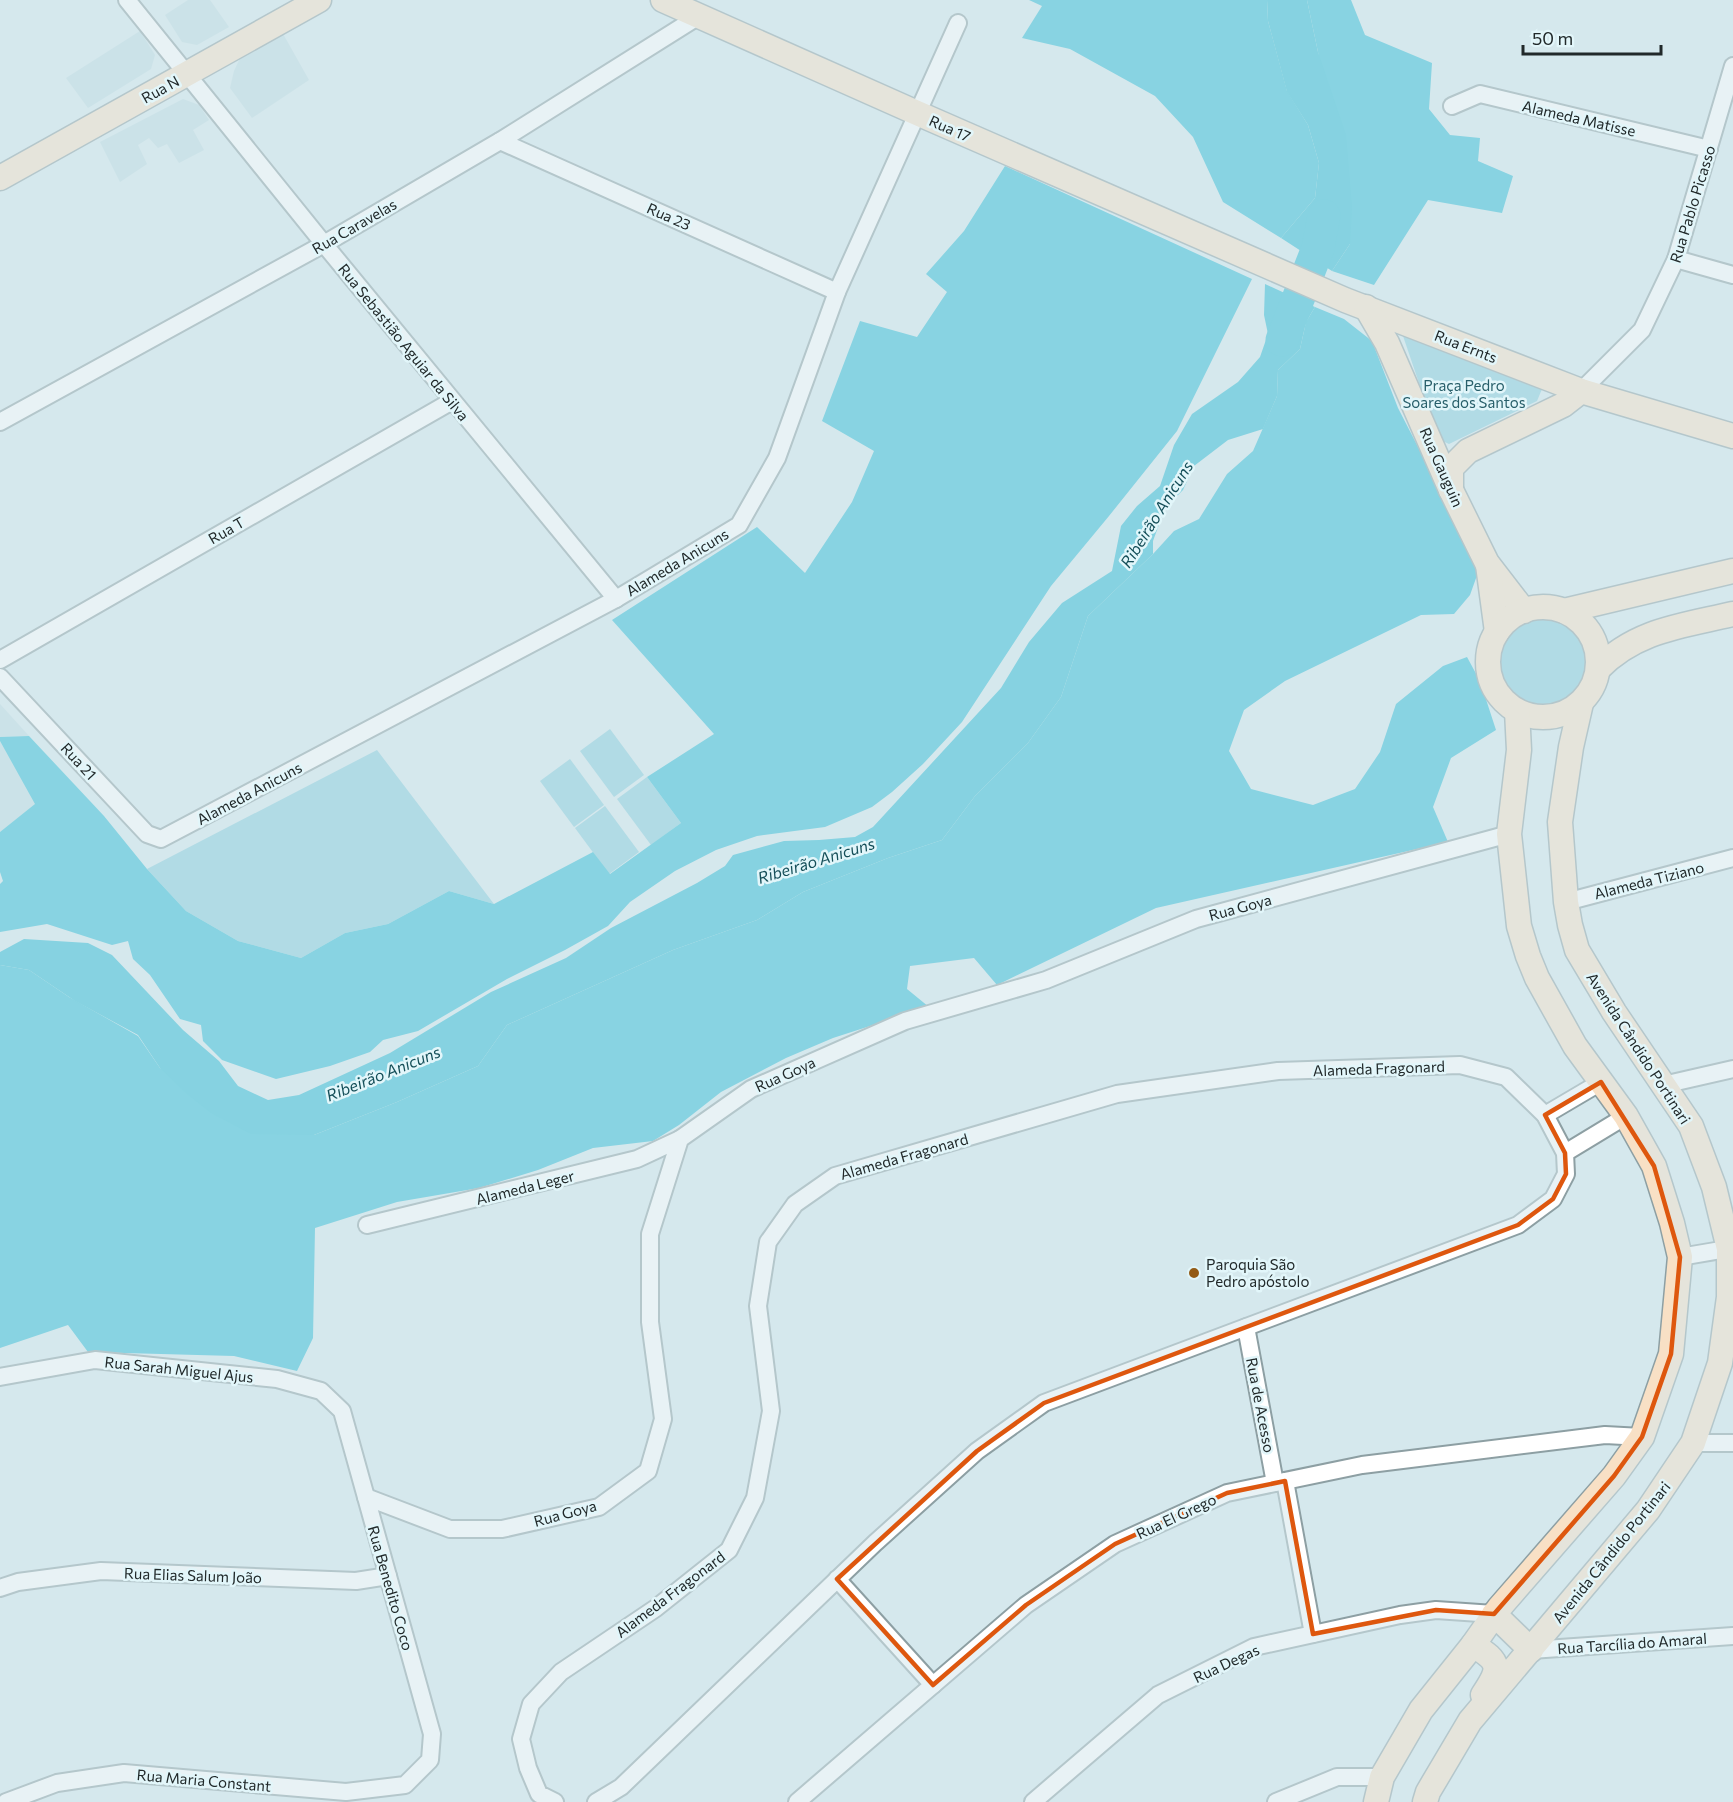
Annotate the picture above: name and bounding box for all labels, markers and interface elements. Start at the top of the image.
scale bar [1523,18,1661,56]
text: 50 m [1532,27,1573,49]
street label: Rua N [138,71,182,107]
street label: Alameda Matisse [1520,96,1638,140]
street label: Rua 17 [927,111,974,145]
street label: Rua Pablo Picasso [1666,143,1718,265]
street label: Rua Caravelas [309,194,400,257]
street label: Rua 23 [644,198,694,234]
street label: Rua Sebastião Aguiar da Silva [335,260,473,424]
street label: Rua Ernts [1432,326,1500,366]
park label: Praça Pedro Soares dos Santos [1402,376,1526,411]
street label: Rua Gauguin [1416,424,1468,510]
water label: Ribeirão Anicuns [1116,457,1196,571]
street label: Rua T [205,512,248,547]
street label: Alameda Anicuns [622,524,732,600]
street label: Rua 21 [57,739,101,783]
street label: Alameda Anicuns [193,758,305,828]
water label: Ribeirão Anicuns [755,833,877,887]
street label: Alameda Tiziano [1592,858,1706,902]
street label: Rua Goya [1207,890,1273,924]
street label: Avenida Cândido Portinari [1583,969,1695,1127]
water label: Ribeirão Anicuns [323,1041,443,1105]
street label: Rua Goya [752,1053,818,1095]
street label: Alameda Fragonard [1313,1057,1445,1079]
street label: Alameda Fragonard [838,1129,970,1183]
street label: Alameda Leger [474,1166,576,1208]
place label: Paroquia São Pedro apóstolo [1206,1255,1309,1290]
marker: Paroquia São Pedro apóstolo [1187,1266,1201,1280]
street label: Rua Sarah Miguel Ajus [104,1352,254,1386]
street label: Rua de Acesso [1243,1356,1279,1454]
street label: Avenida Cândido Portinari [1548,1478,1674,1626]
street label: Rua El Grego [1133,1490,1219,1542]
street label: Rua Goya [532,1496,598,1530]
street label: Rua Benedito Coco [365,1523,417,1653]
street label: Alameda Fragonard [612,1547,728,1641]
street label: Rua Elias Salum João [124,1564,262,1586]
street label: Rua Tarcília do Amaral [1557,1629,1707,1657]
street label: Rua Degas [1190,1640,1262,1686]
street label: Rua Maria Constant [136,1765,272,1795]

